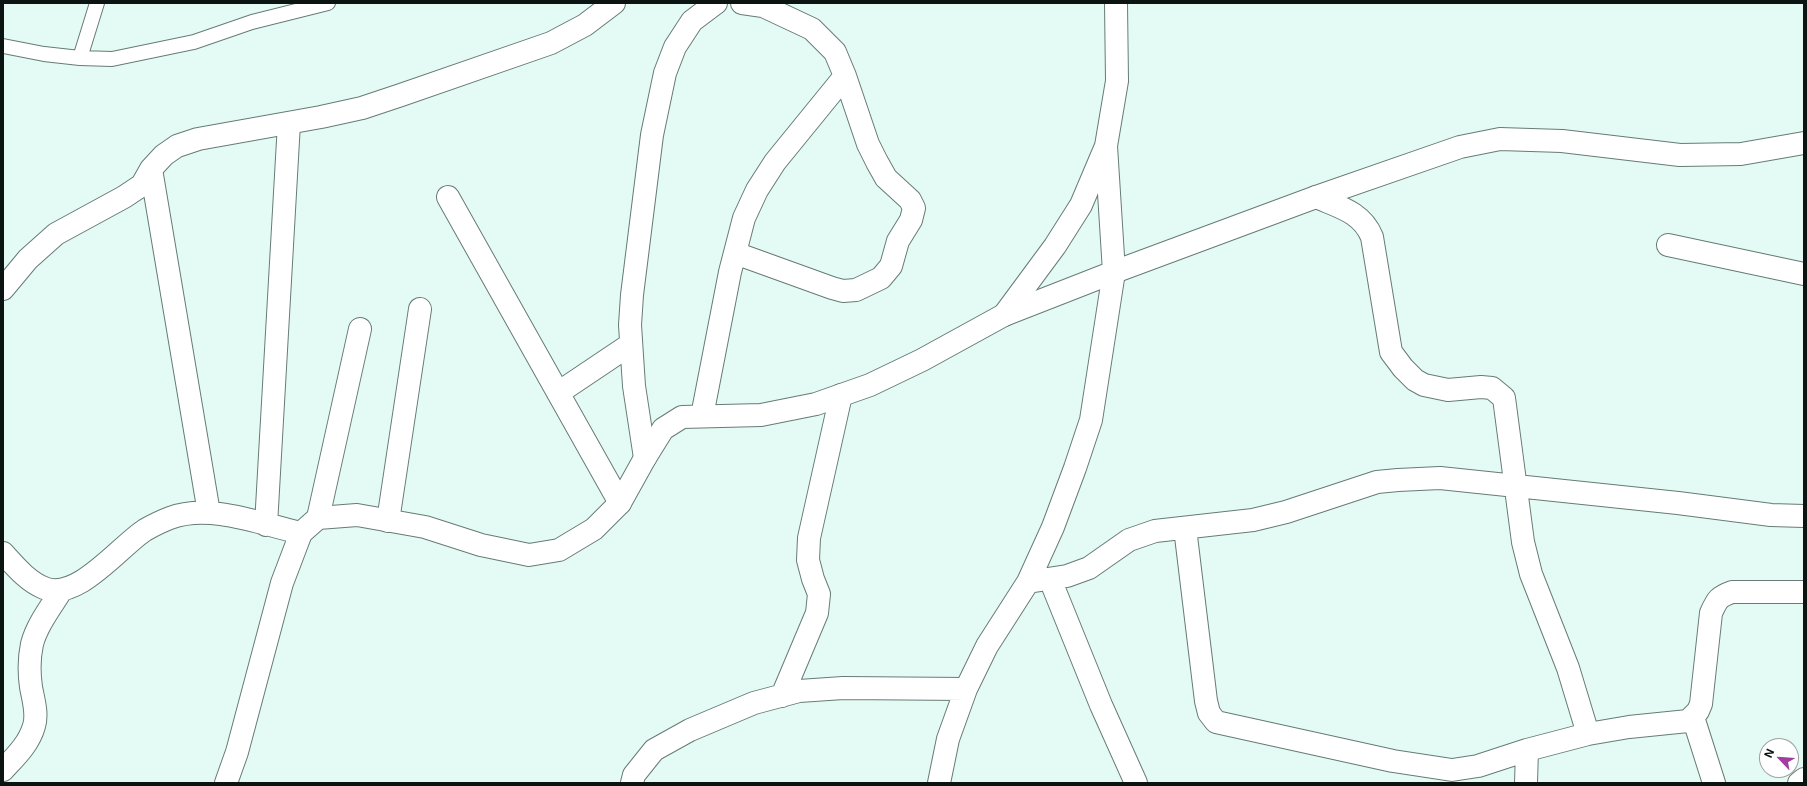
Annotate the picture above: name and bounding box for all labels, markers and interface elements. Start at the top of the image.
north arrow [1759,738,1799,778]
text: N [1761,747,1777,760]

